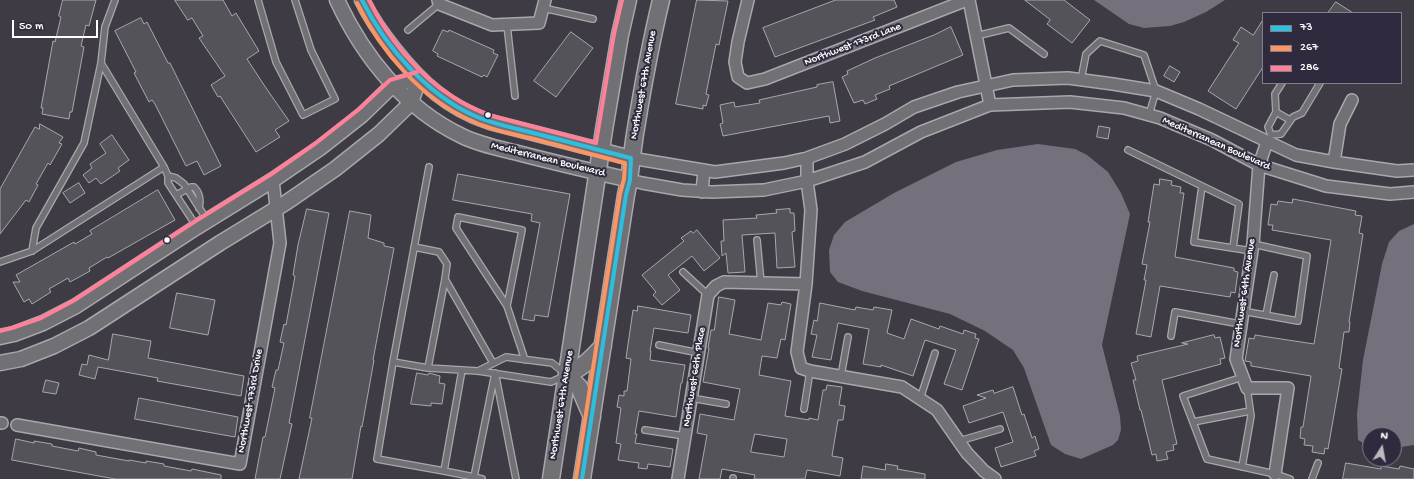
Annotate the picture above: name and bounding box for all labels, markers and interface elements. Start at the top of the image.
scale bar [14,12,100,38]
legend [1262,12,1402,84]
text: 50 m [19,20,44,34]
street label: Northwest 173rd Lane [803,20,903,70]
text: 73 [1300,21,1312,35]
street label: Northwest 67th Avenue [628,30,660,140]
text: 267 [1300,41,1318,55]
text: 286 [1300,61,1319,75]
unlabelled marker [483,110,493,120]
street label: Mediterranean Boulevard [1160,114,1272,174]
street label: Mediterranean Boulevard [490,139,606,181]
unlabelled marker [162,235,172,245]
street label: Northwest 64th Avenue [1231,238,1259,348]
street label: Northwest 66th Place [681,326,709,428]
street label: Northwest 173rd Drive [235,348,267,454]
street label: Northwest 67th Avenue [547,350,577,460]
north arrow [1362,427,1402,467]
text: N [1379,430,1389,443]

